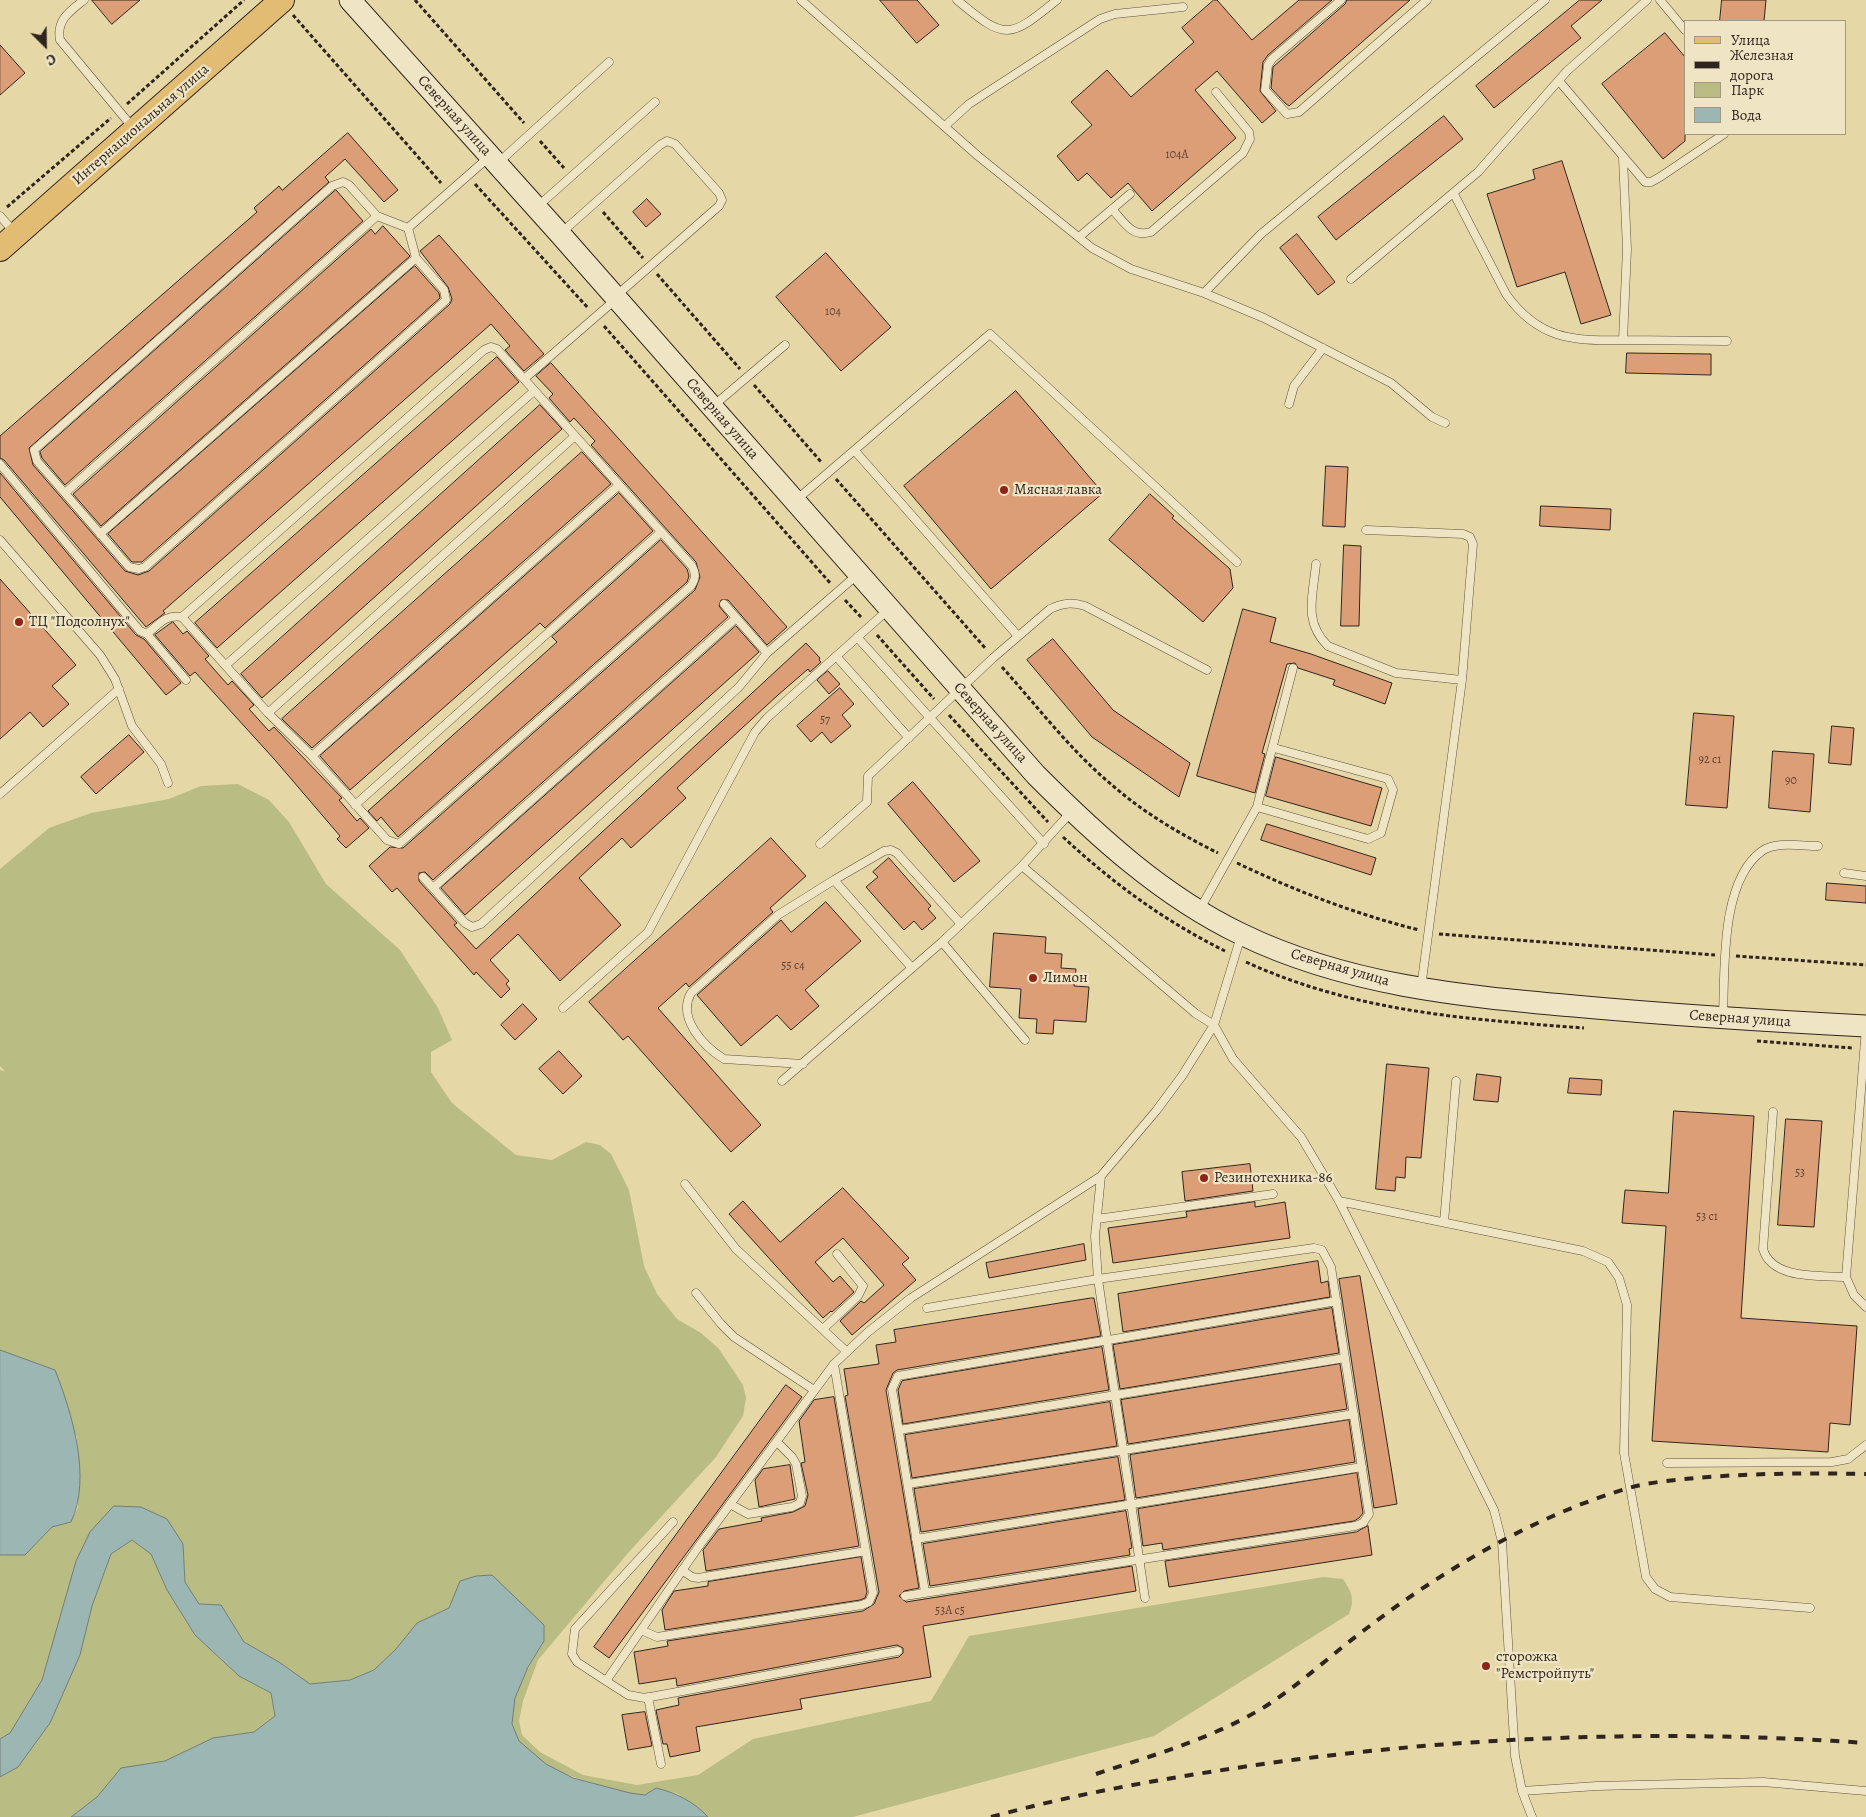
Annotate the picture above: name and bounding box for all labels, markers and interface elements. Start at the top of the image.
north arrow [20,20,70,70]
legend [1684,20,1846,135]
text: Улица [1731,30,1770,50]
text: Железная дорога [1730,45,1794,85]
text: С [43,49,59,70]
street label: Интернациональная улица [69,61,213,189]
street label: Северная улица [413,72,495,160]
text: Парк [1731,80,1764,100]
text: Вода [1731,105,1762,125]
house number: 104А [1166,148,1188,162]
house number: 104 [825,305,841,319]
street label: Северная улица [682,375,762,463]
place label: Мясная лавка [1014,481,1102,499]
marker: Мясная лавка [998,484,1010,496]
place label: ТЦ "Подсолнух" [29,613,130,631]
marker: ТЦ "Подсолнух" [13,616,25,628]
street label: Северная улица [949,679,1031,767]
house number: 57 [820,713,830,727]
house number: 92 с1 [1699,753,1721,767]
house number: 90 [1785,774,1797,788]
street label: Северная улица [1289,945,1391,991]
house number: 55 с4 [781,959,805,973]
place label: Лимон [1043,969,1088,987]
marker: Лимон [1027,972,1039,984]
street label: Северная улица [1689,1006,1791,1032]
house number: 53 [1795,1166,1805,1180]
place label: Резинотехника-86 [1214,1169,1332,1187]
marker: Резинотехника-86 [1198,1172,1210,1184]
house number: 53 с1 [1696,1210,1718,1224]
house number: 53А с5 [935,1604,965,1618]
place label: сторожка "Ремстройпуть" [1496,1648,1594,1683]
marker: сторожка "Ремстройпуть" [1480,1660,1492,1672]

